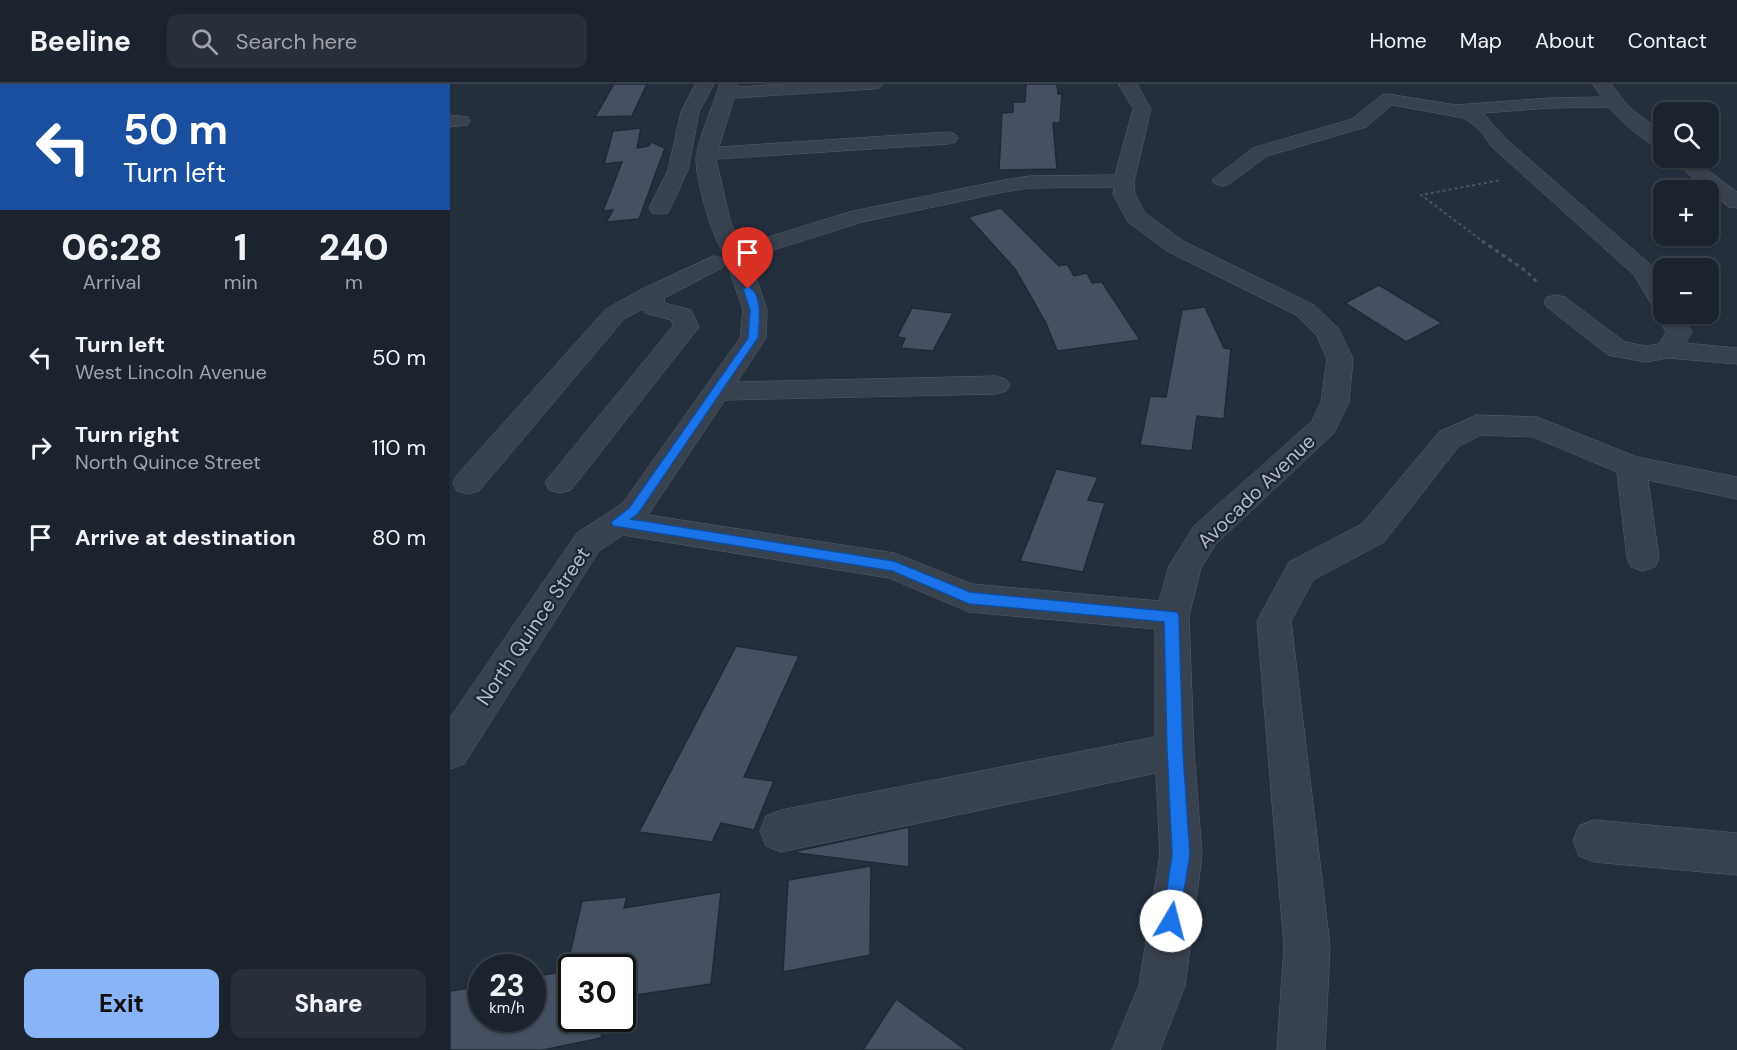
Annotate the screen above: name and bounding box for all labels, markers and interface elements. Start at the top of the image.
search box [167,14,587,68]
text: Beeline [30,23,131,60]
icon: search [188,25,221,58]
text: Search here [236,27,357,56]
text: Home [1369,27,1427,55]
text: Map [1460,27,1502,55]
text: About [1535,27,1595,55]
text: Contact [1628,27,1707,55]
text: 50 m [123,102,228,157]
map controls [1653,102,1719,324]
button: search [1653,102,1719,168]
icon: left [24,108,102,186]
text: Turn left [123,155,226,190]
button: + [1653,180,1719,246]
text: 06:28 [61,224,162,271]
text: 1 [234,224,247,271]
text: 240 [319,224,389,271]
pin [722,227,773,289]
icon: arrive [731,236,764,269]
button: − [1653,258,1719,324]
text: Arrival [83,269,141,295]
text: min [224,269,258,295]
text: m [345,269,363,295]
text: Turn left [75,330,165,359]
icon: left [24,341,57,374]
text: 50 m [372,343,426,372]
text: West Lincoln Avenue [75,359,267,385]
text: Turn right [75,420,180,449]
street label: Avocado Avenue [1192,428,1320,554]
icon: right [24,431,57,464]
text: 110 m [372,433,426,462]
text: North Quince Street [75,449,261,475]
icon: arrive [24,521,57,554]
text: Arrive at destination [75,523,296,552]
text: 80 m [372,523,426,552]
street label: North Quince Street [470,542,596,710]
position arrow [1139,889,1203,953]
speed limit sign: 30 [558,954,636,1032]
text: 23 [489,966,525,1005]
button: Exit [24,969,219,1038]
button: Share [231,969,426,1038]
text: km/h [489,998,525,1018]

